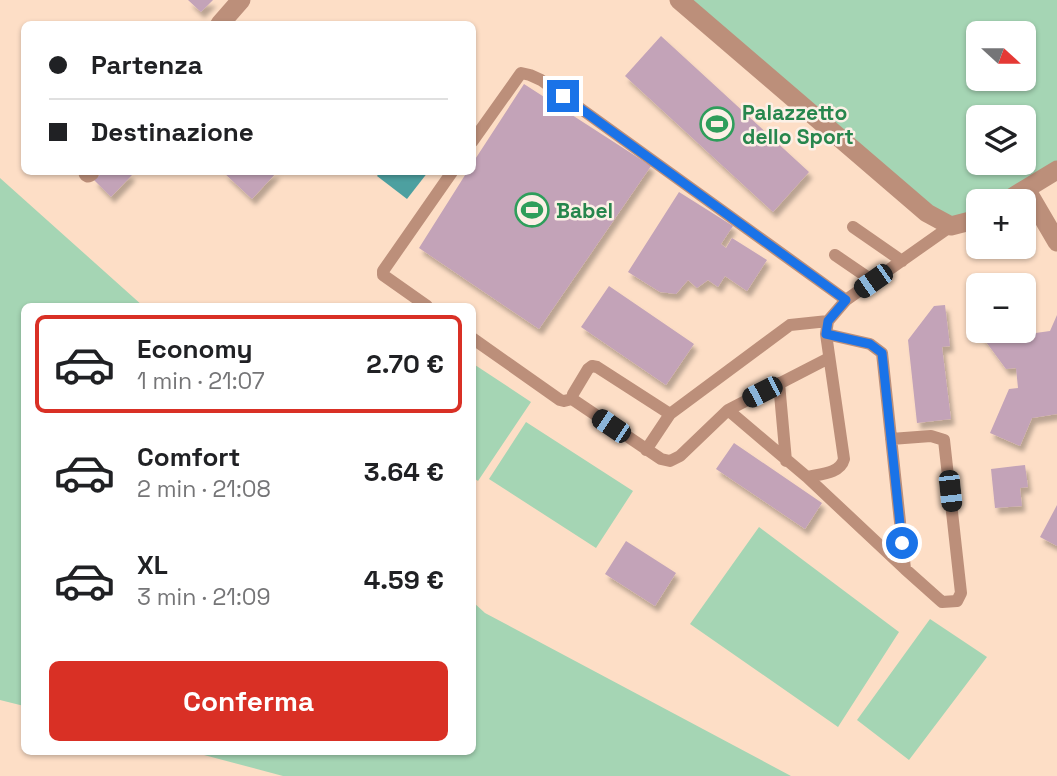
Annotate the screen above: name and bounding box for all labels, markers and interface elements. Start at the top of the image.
north arrow [966,21,1036,91]
map controls [966,21,1036,343]
text: Partenza [91,48,203,82]
route end [547,80,579,112]
place label: Palazzetto dello Sport [742,99,854,150]
sports icon: Palazzetto dello Sport [698,105,736,143]
button: layers [966,105,1036,175]
text: Destinazione [91,115,254,149]
button: + [966,189,1036,259]
sports icon: Babel [513,191,551,229]
place label: Babel [556,197,613,224]
car [850,260,897,302]
button: − [966,273,1036,343]
text: Economy [137,332,253,366]
icon: car [53,333,116,396]
text: 2.70 € [366,347,444,381]
text: 1 min · 21:07 [137,366,265,396]
car [739,373,786,411]
car [588,406,635,446]
text: Comfort [137,440,240,474]
icon: car [53,441,116,504]
text: 3.64 € [364,455,444,489]
car [938,469,963,513]
text: 2 min · 21:08 [137,474,271,504]
route start [886,527,918,559]
text: XL [137,548,168,582]
icon: car [53,549,116,612]
text: 4.59 € [364,563,444,597]
text: 3 min · 21:09 [137,582,271,612]
button: Conferma [49,661,448,741]

